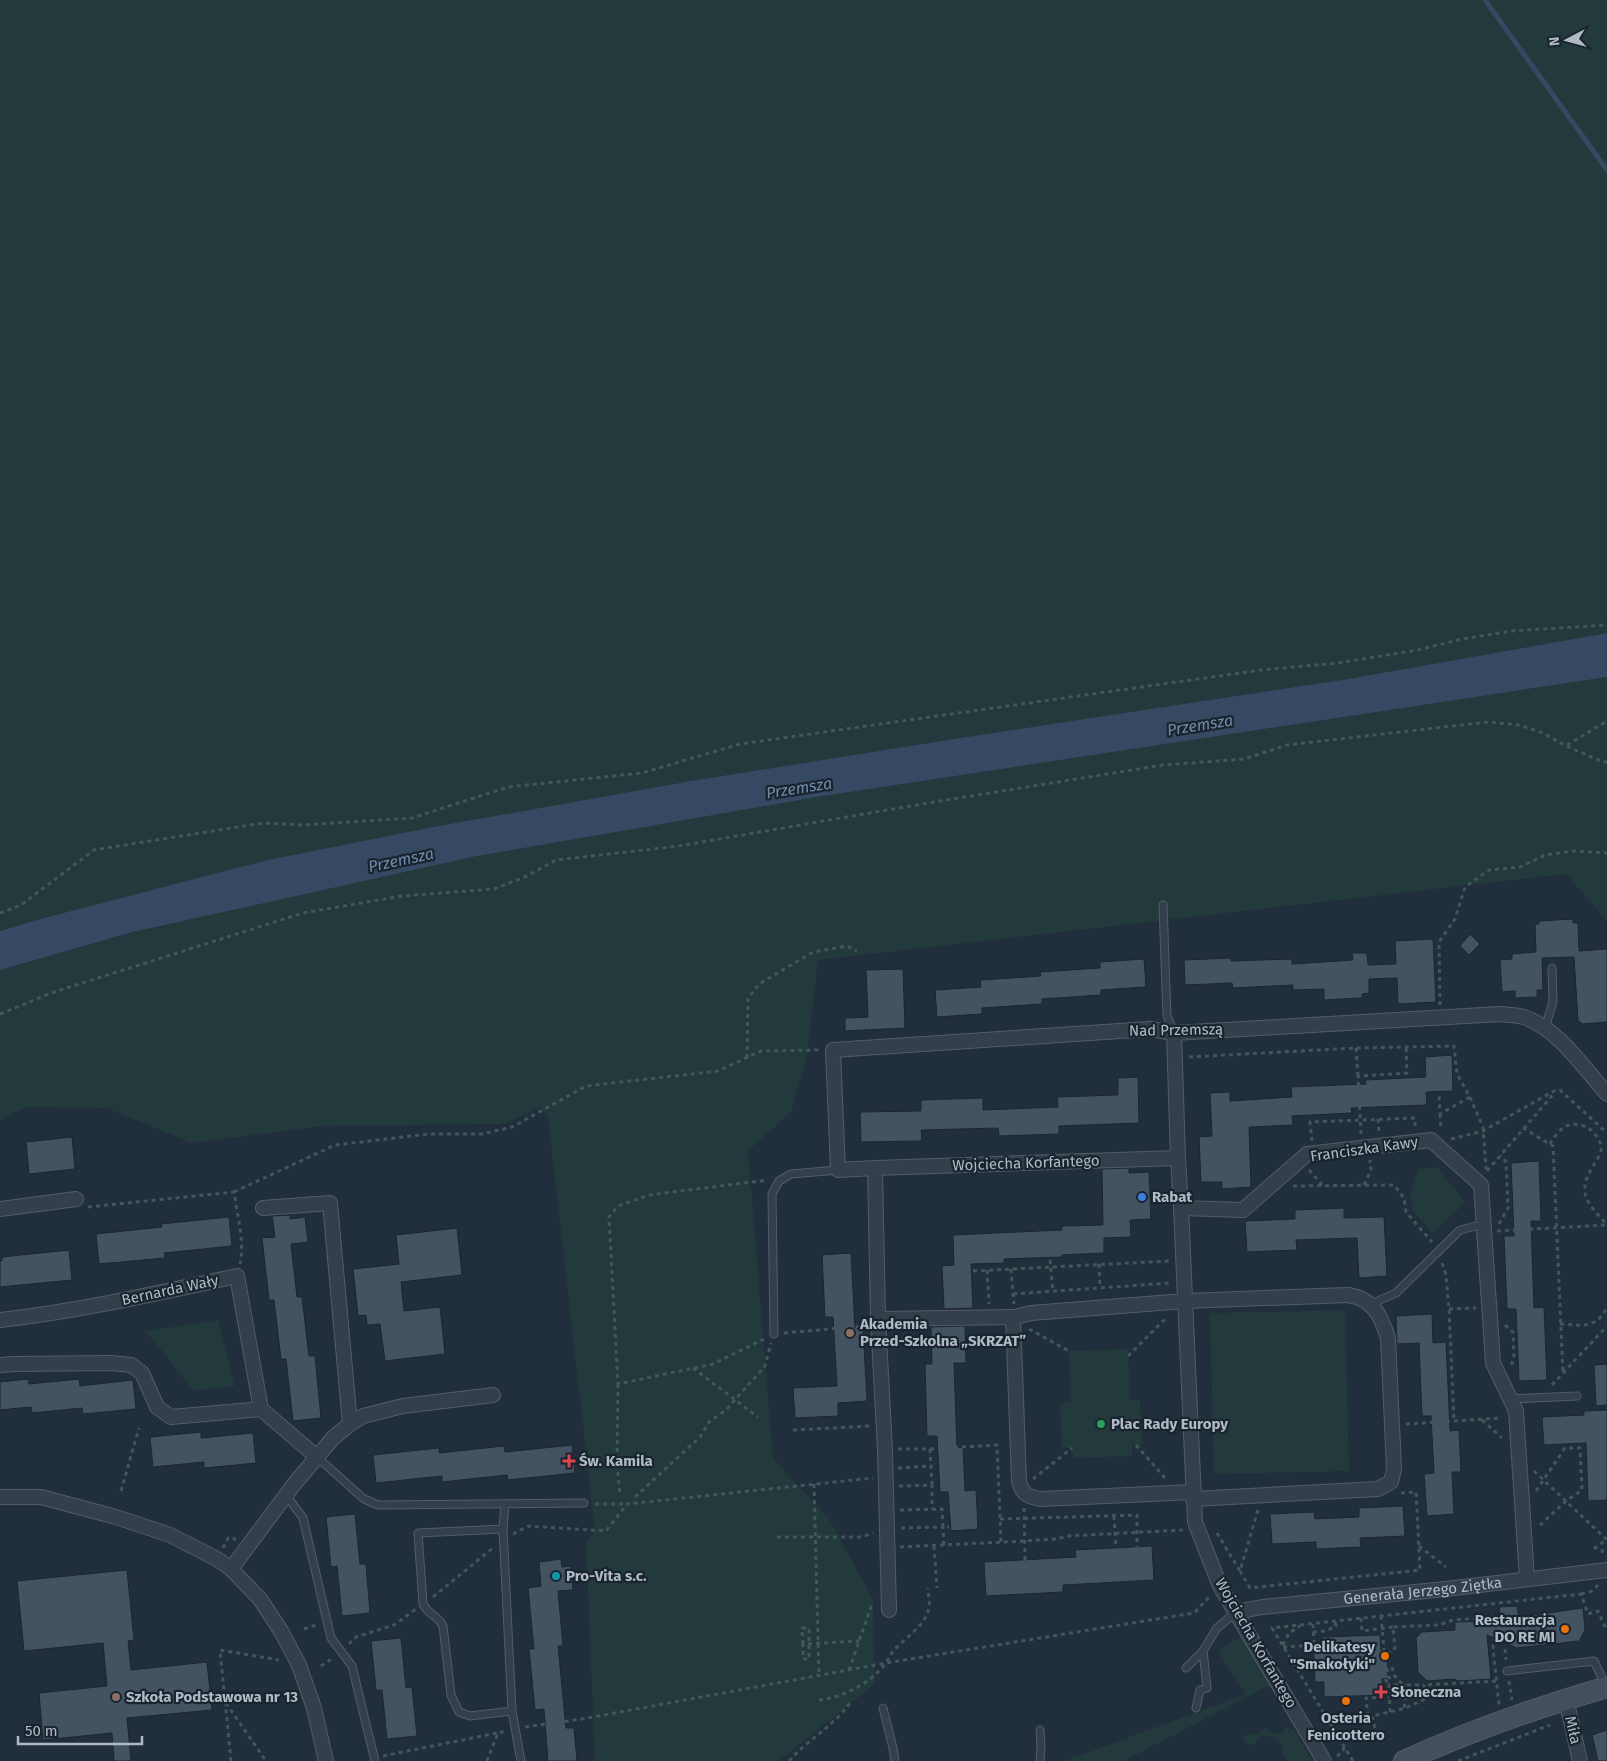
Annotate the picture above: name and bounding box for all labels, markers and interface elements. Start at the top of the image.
north arrow [1542,15,1592,65]
text: N [1546,36,1564,47]
water label: Przemsza [1166,710,1234,740]
water label: Przemsza [765,773,833,803]
water label: Przemsza [366,844,436,876]
street label: Nad Przemszą [1129,1020,1223,1040]
street label: Franciszka Kawy [1309,1132,1420,1165]
street label: Wojciecha Korfantego [952,1151,1100,1175]
place label: Rabat [1152,1188,1192,1206]
marker: Rabat [1136,1191,1148,1203]
street label: Bernarda Wały [120,1271,221,1309]
place label: Akademia Przed-Szkolna „SKRZAT” [859,1315,1027,1350]
marker: Akademia Przed-Szkolna „SKRZAT” [844,1327,856,1339]
place label: Plac Rady Europy [1111,1415,1228,1433]
marker: Plac Rady Europy [1095,1418,1107,1430]
place label: Św. Kamila [579,1452,653,1470]
marker: Św. Kamila [563,1455,575,1467]
place label: Pro-Vita s.c. [566,1567,647,1585]
marker: Pro-Vita s.c. [550,1570,562,1582]
street label: Generała Jerzego Ziętka [1343,1573,1503,1608]
street label: Wojciecha Korfantego [1211,1575,1301,1711]
place label: Restauracja DO RE MI [1475,1611,1555,1646]
marker: Restauracja DO RE MI [1559,1623,1571,1635]
place label: Delikatesy "Smakołyki" [1290,1638,1375,1673]
marker: Delikatesy "Smakołyki" [1379,1650,1391,1662]
place label: Słoneczna [1391,1683,1461,1701]
marker: Słoneczna [1375,1686,1387,1698]
place label: Szkoła Podstawowa nr 13 [126,1688,298,1706]
marker: Szkoła Podstawowa nr 13 [110,1691,122,1703]
marker: Osteria Fenicottero [1340,1695,1352,1707]
place label: Osteria Fenicottero [1307,1709,1385,1744]
scale bar [18,1714,141,1746]
street label: Miła [1561,1714,1585,1746]
text: 50 m [25,1722,58,1740]

